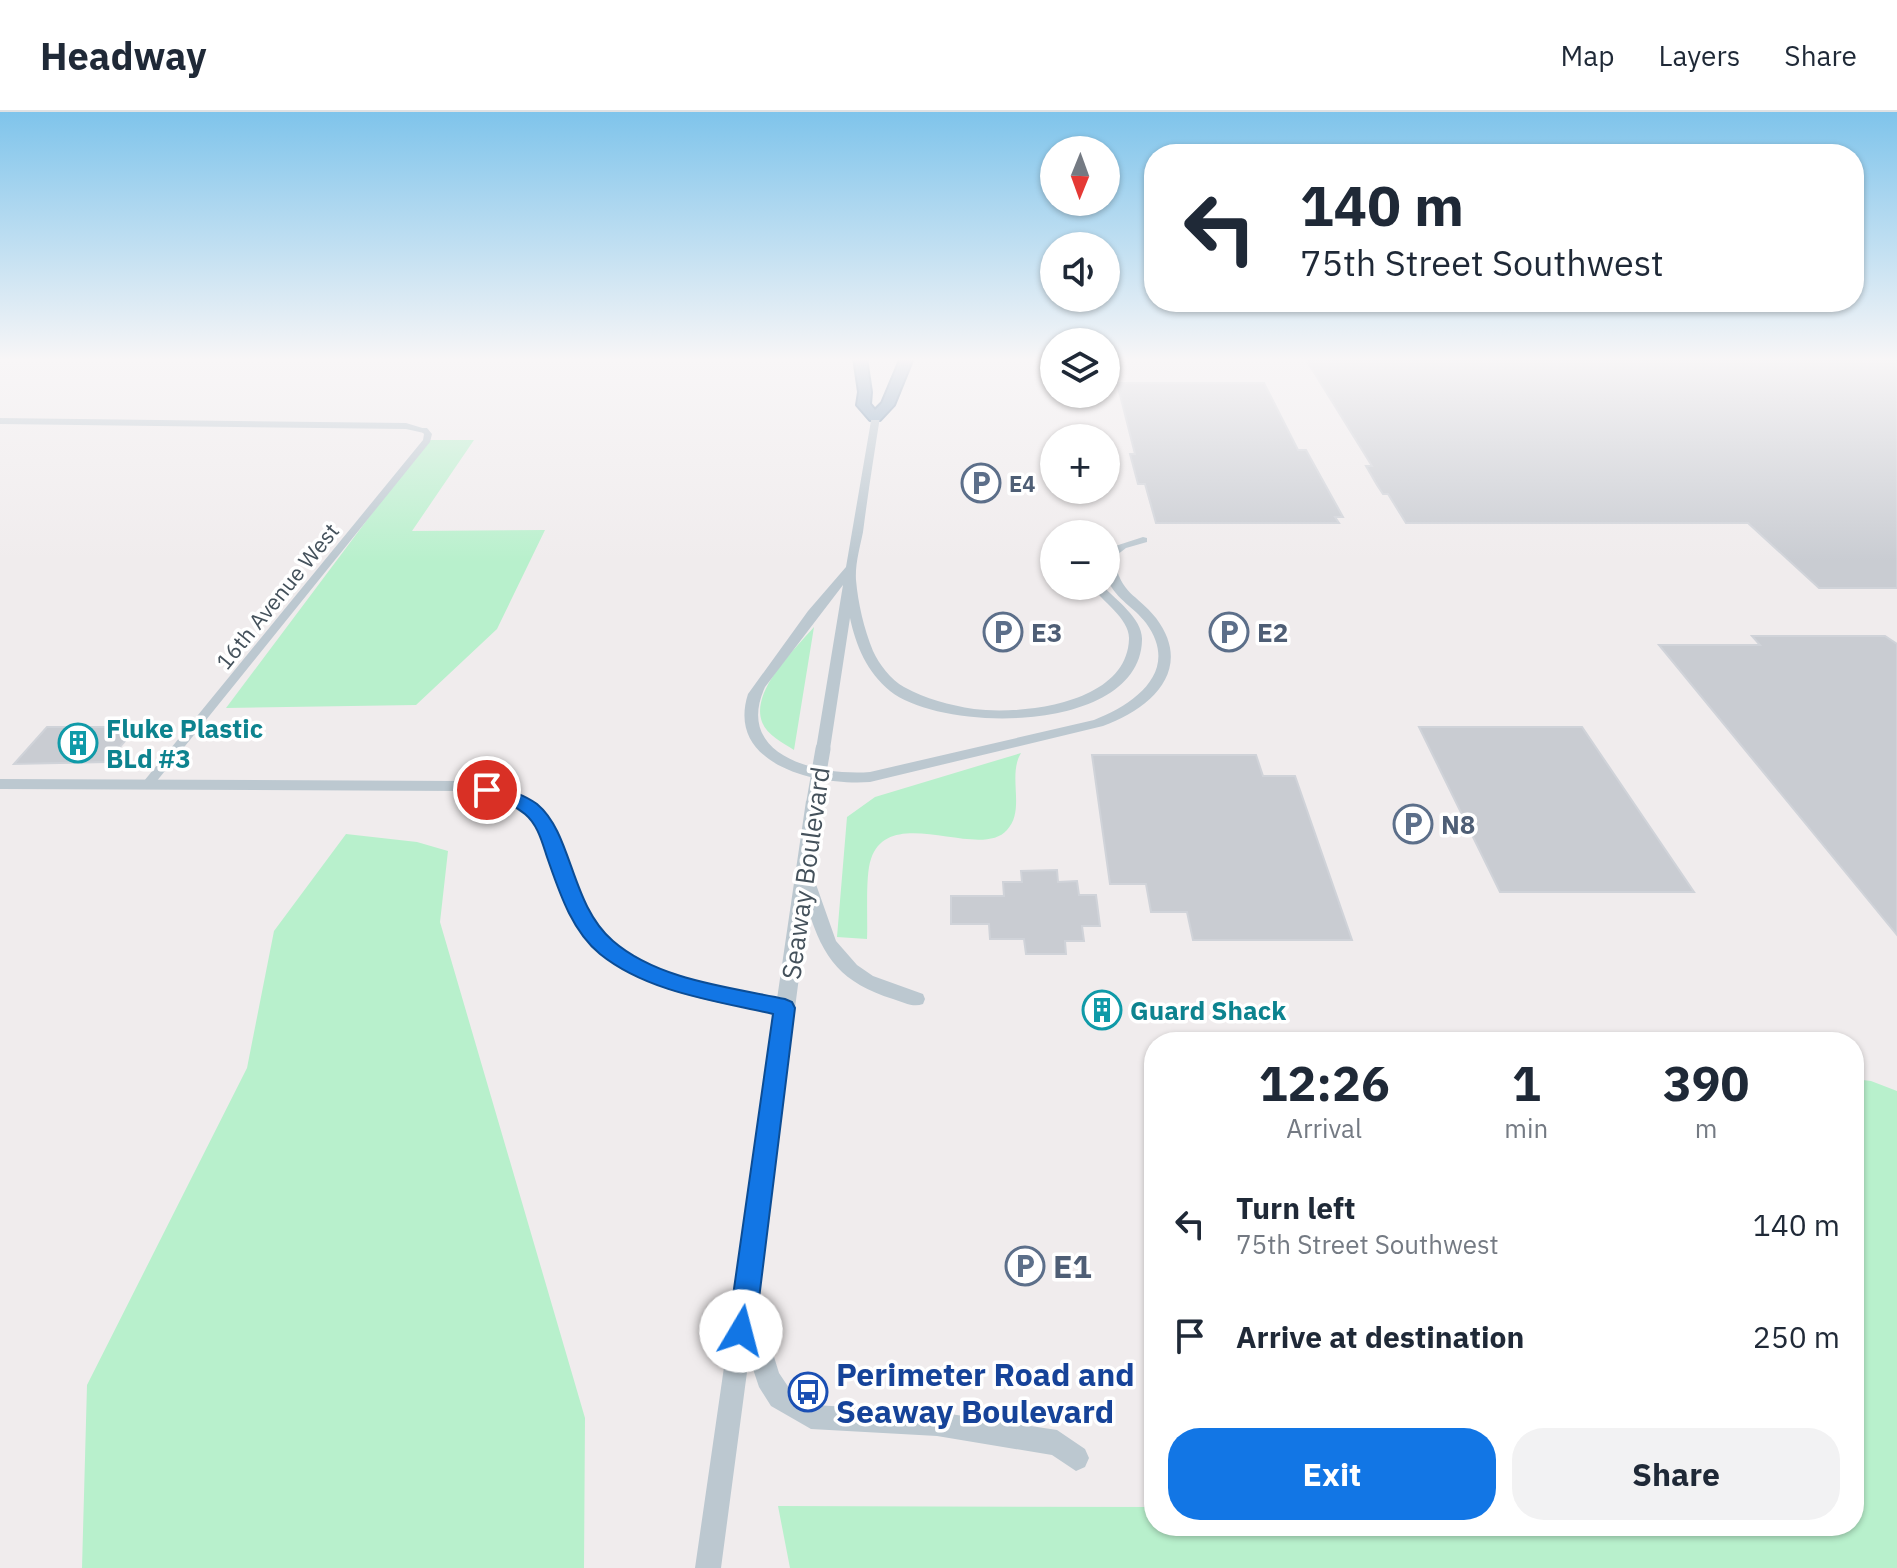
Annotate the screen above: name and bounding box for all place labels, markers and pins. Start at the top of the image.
parking icon: E4 [960,462,1002,504]
place label: E4 [1009,469,1036,498]
parking icon: E3 [982,611,1024,653]
parking icon: E2 [1208,611,1250,653]
place label: E3 [1031,615,1062,649]
place label: E2 [1257,615,1288,649]
place label: Fluke Plastic BLd #3 [106,711,263,775]
building icon: Fluke Plastic BLd #3 [57,722,99,764]
pin [453,756,521,824]
parking icon: N8 [1392,803,1434,845]
place label: N8 [1441,807,1475,841]
building icon: Guard Shack [1081,989,1123,1031]
place label: Guard Shack [1130,993,1286,1027]
parking icon: E1 [1004,1245,1046,1287]
place label: E1 [1053,1245,1092,1287]
place label: Perimeter Road and Seaway Boulevard [836,1353,1135,1432]
bus stop icon: Perimeter Road and Seaway Boulevard [787,1371,829,1413]

